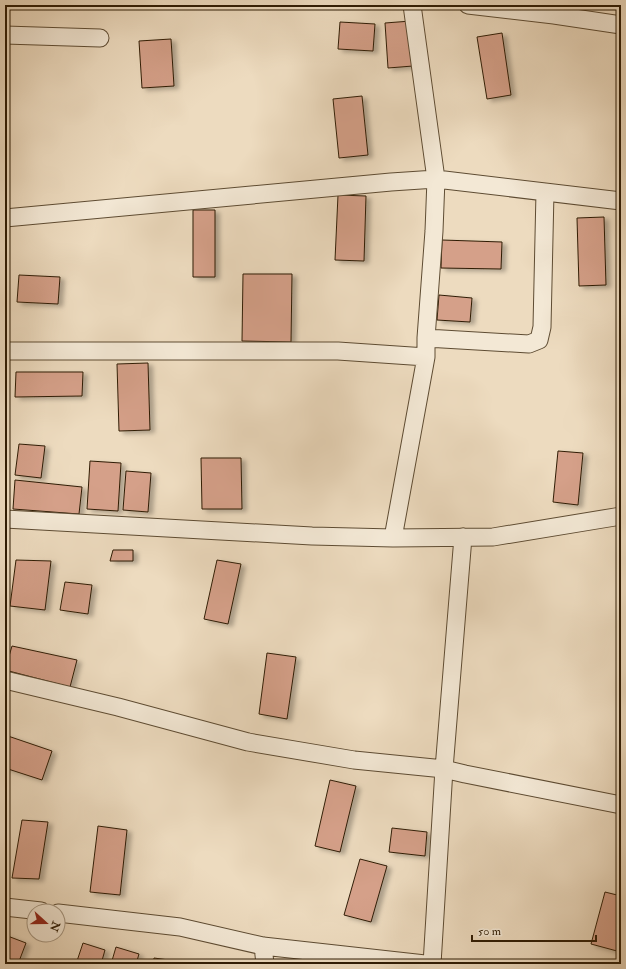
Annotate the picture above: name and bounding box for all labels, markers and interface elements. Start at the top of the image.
north arrow [26,903,66,943]
scale bar [472,917,596,943]
text: N [47,919,63,934]
text: 50 m [478,924,502,939]

